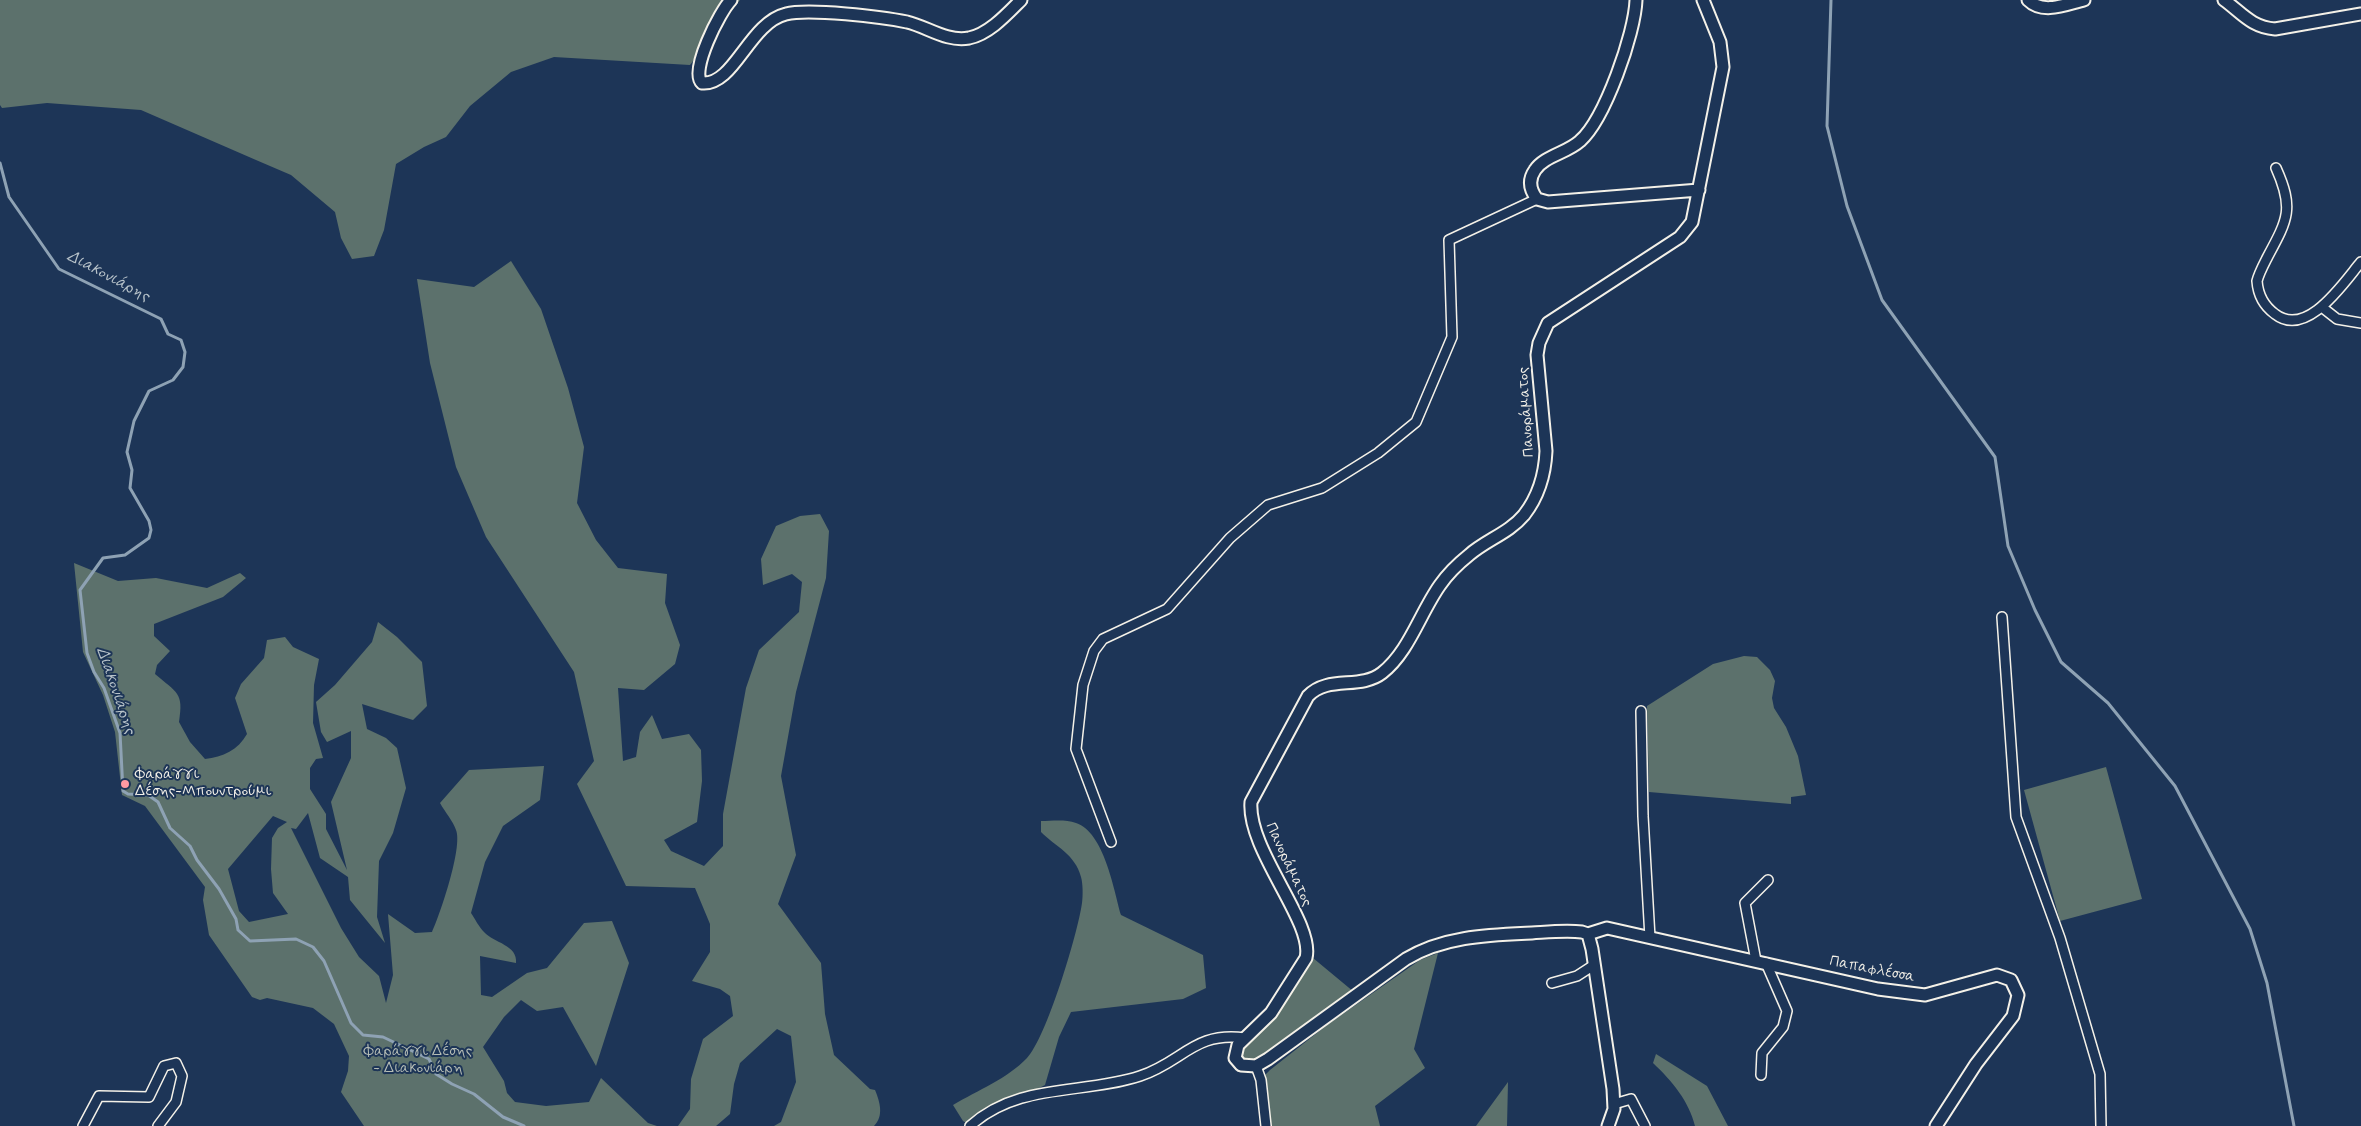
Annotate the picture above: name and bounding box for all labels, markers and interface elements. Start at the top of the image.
water label: Διακονιάρης [63,247,153,307]
street label: Πανοράματος [1515,366,1539,458]
water label: Διακονιάρης [91,645,139,737]
place label: Φαράγγι Δέσης-Μπουντρούμι [135,766,271,801]
marker: Φαράγγι Δέσης-Μπουντρούμι [119,778,131,790]
street label: Πανοράματος [1261,820,1315,910]
street label: Παπαφλέσσα [1828,953,1916,987]
park label: Φαράγγι Δέσης - Διακονιάρη [364,1043,472,1078]

